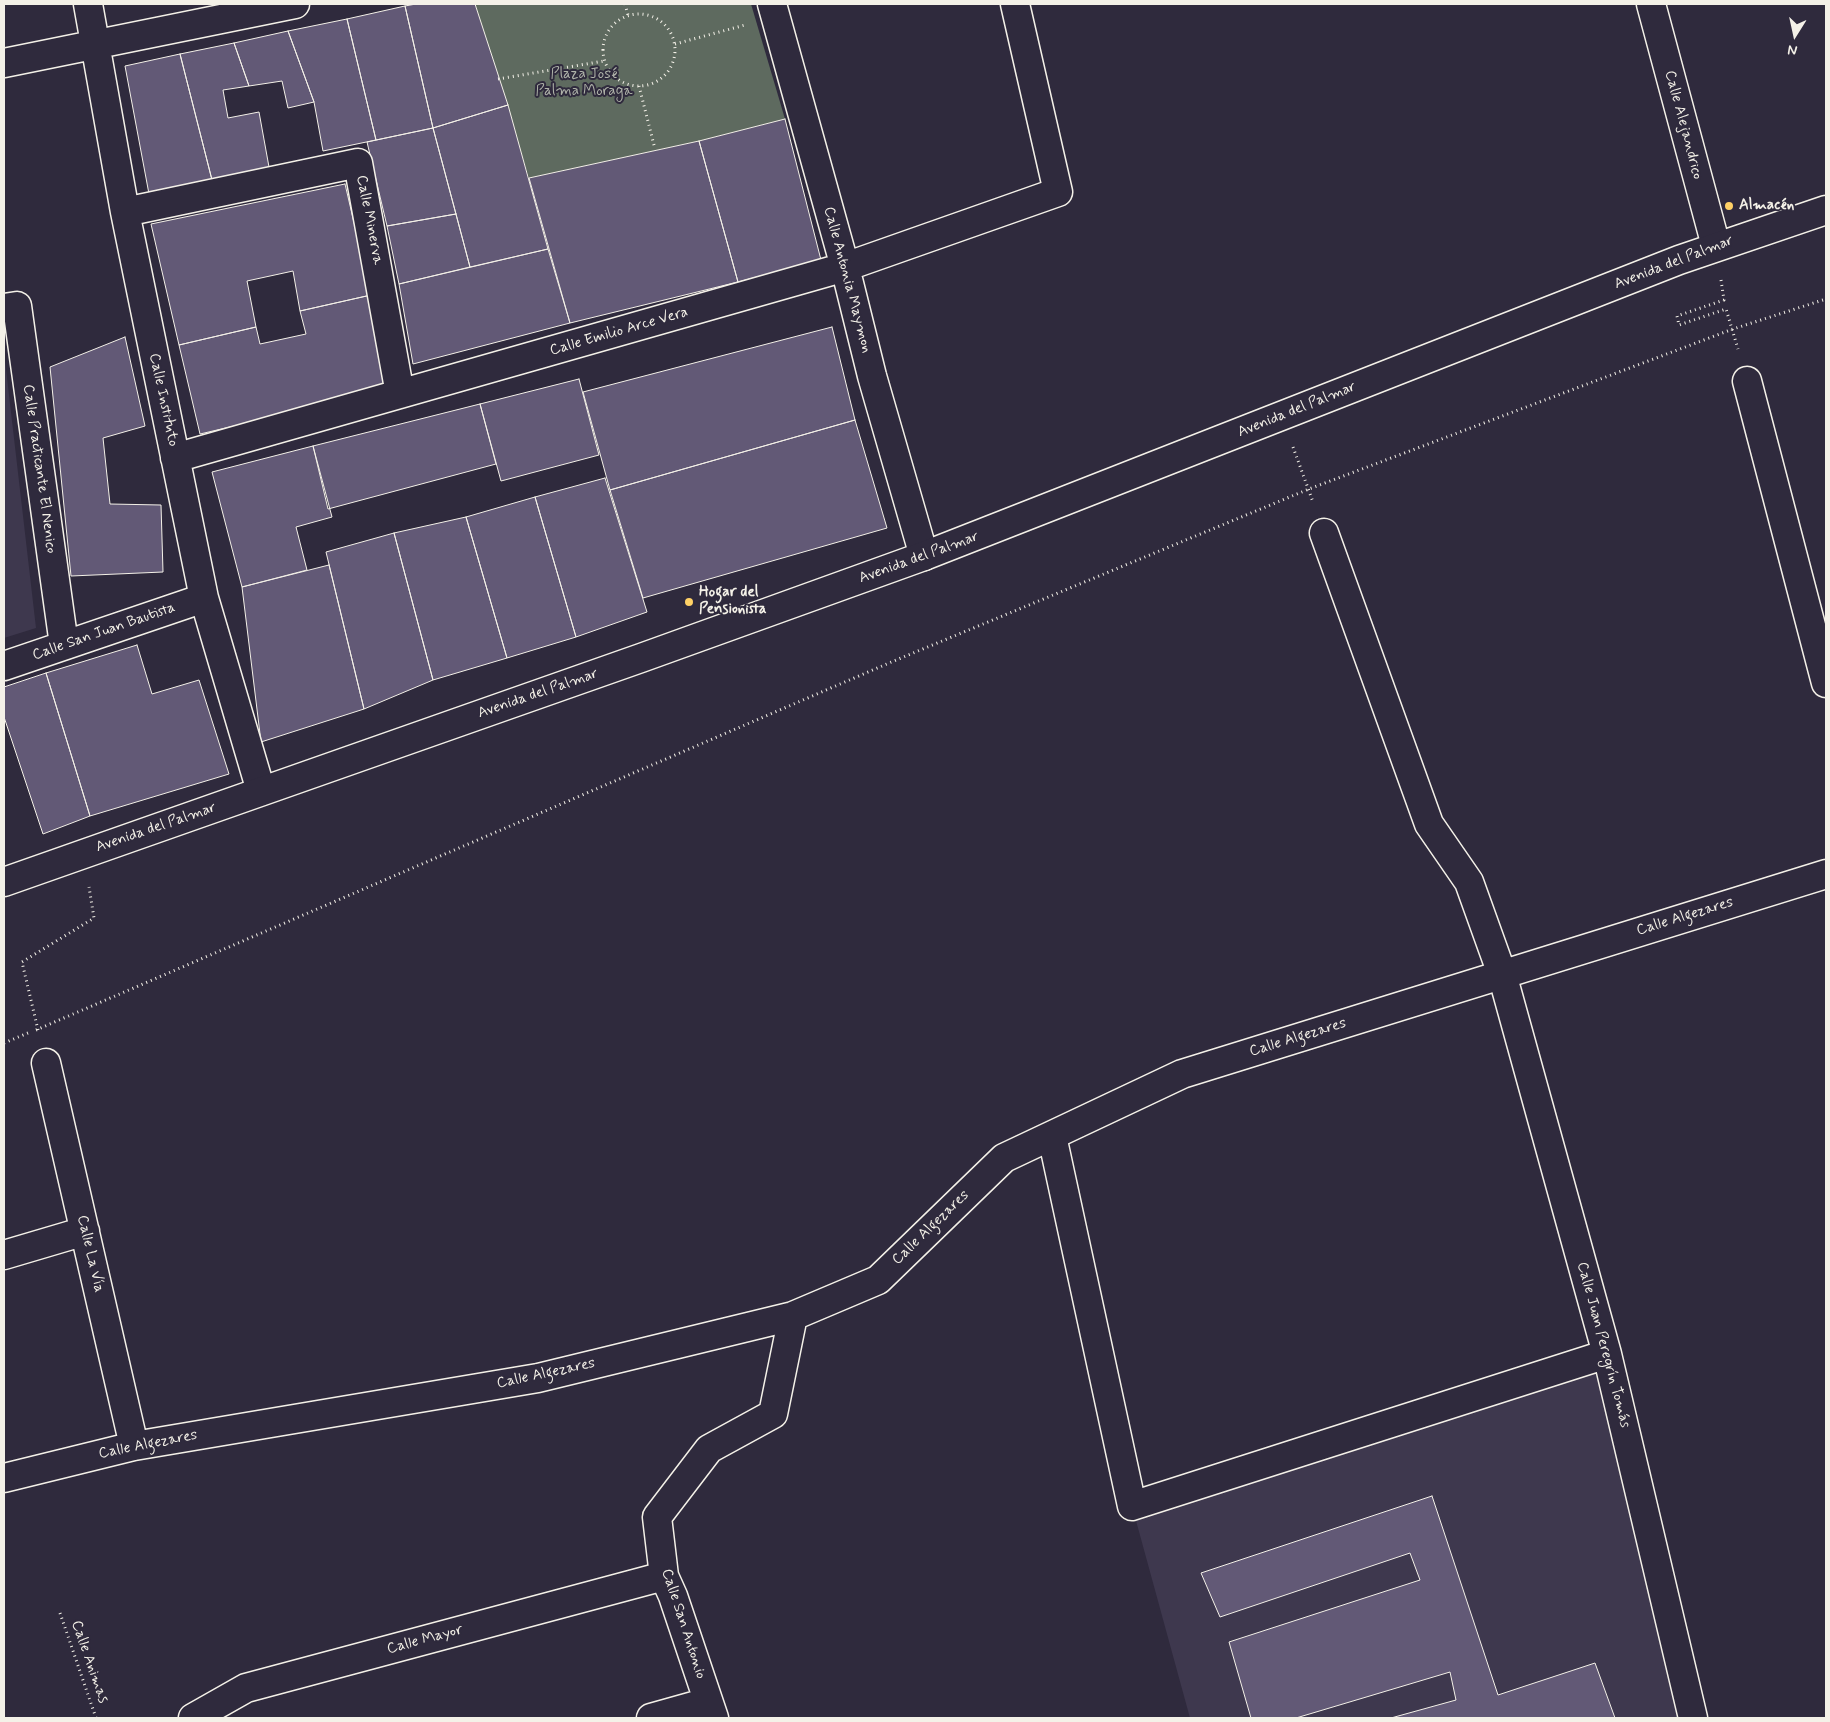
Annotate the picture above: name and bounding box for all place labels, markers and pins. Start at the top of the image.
place label: Almacén [1739,197,1794,215]
marker: Almacén [1723,200,1735,212]
place label: Hogar del Pensionista [699,584,766,619]
marker: Hogar del Pensionista [683,596,695,608]

